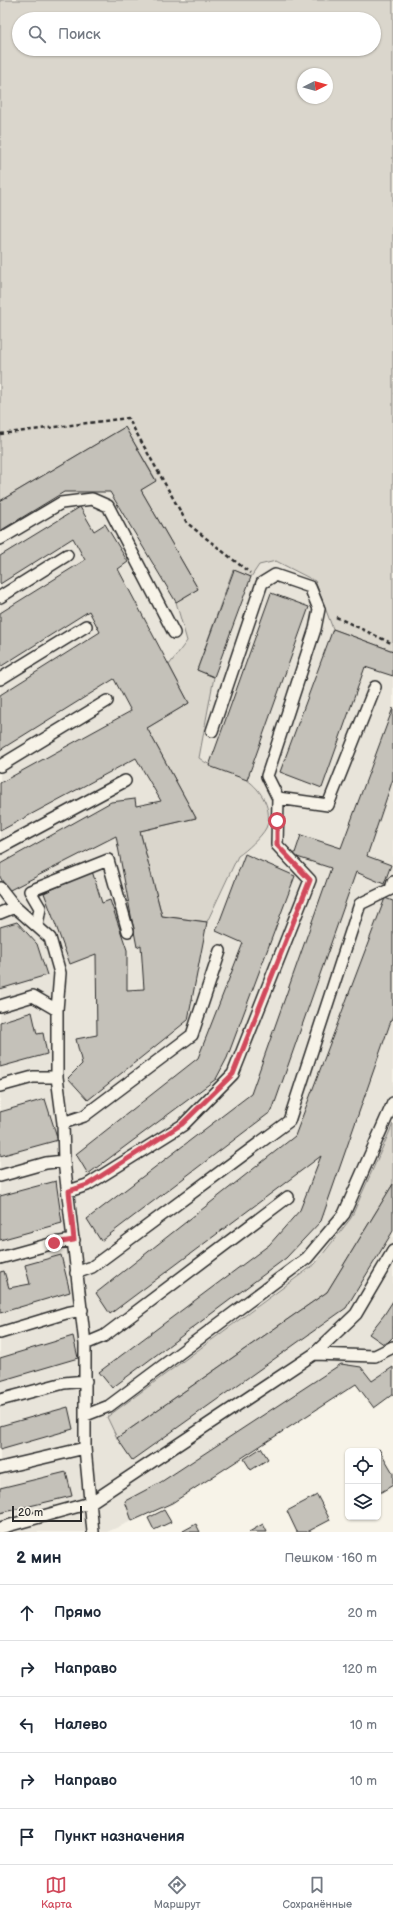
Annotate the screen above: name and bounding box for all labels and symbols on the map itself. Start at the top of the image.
north arrow [297,68,333,104]
route start [268,812,286,830]
route end [45,1234,63,1252]
scale bar [12,1504,82,1523]

